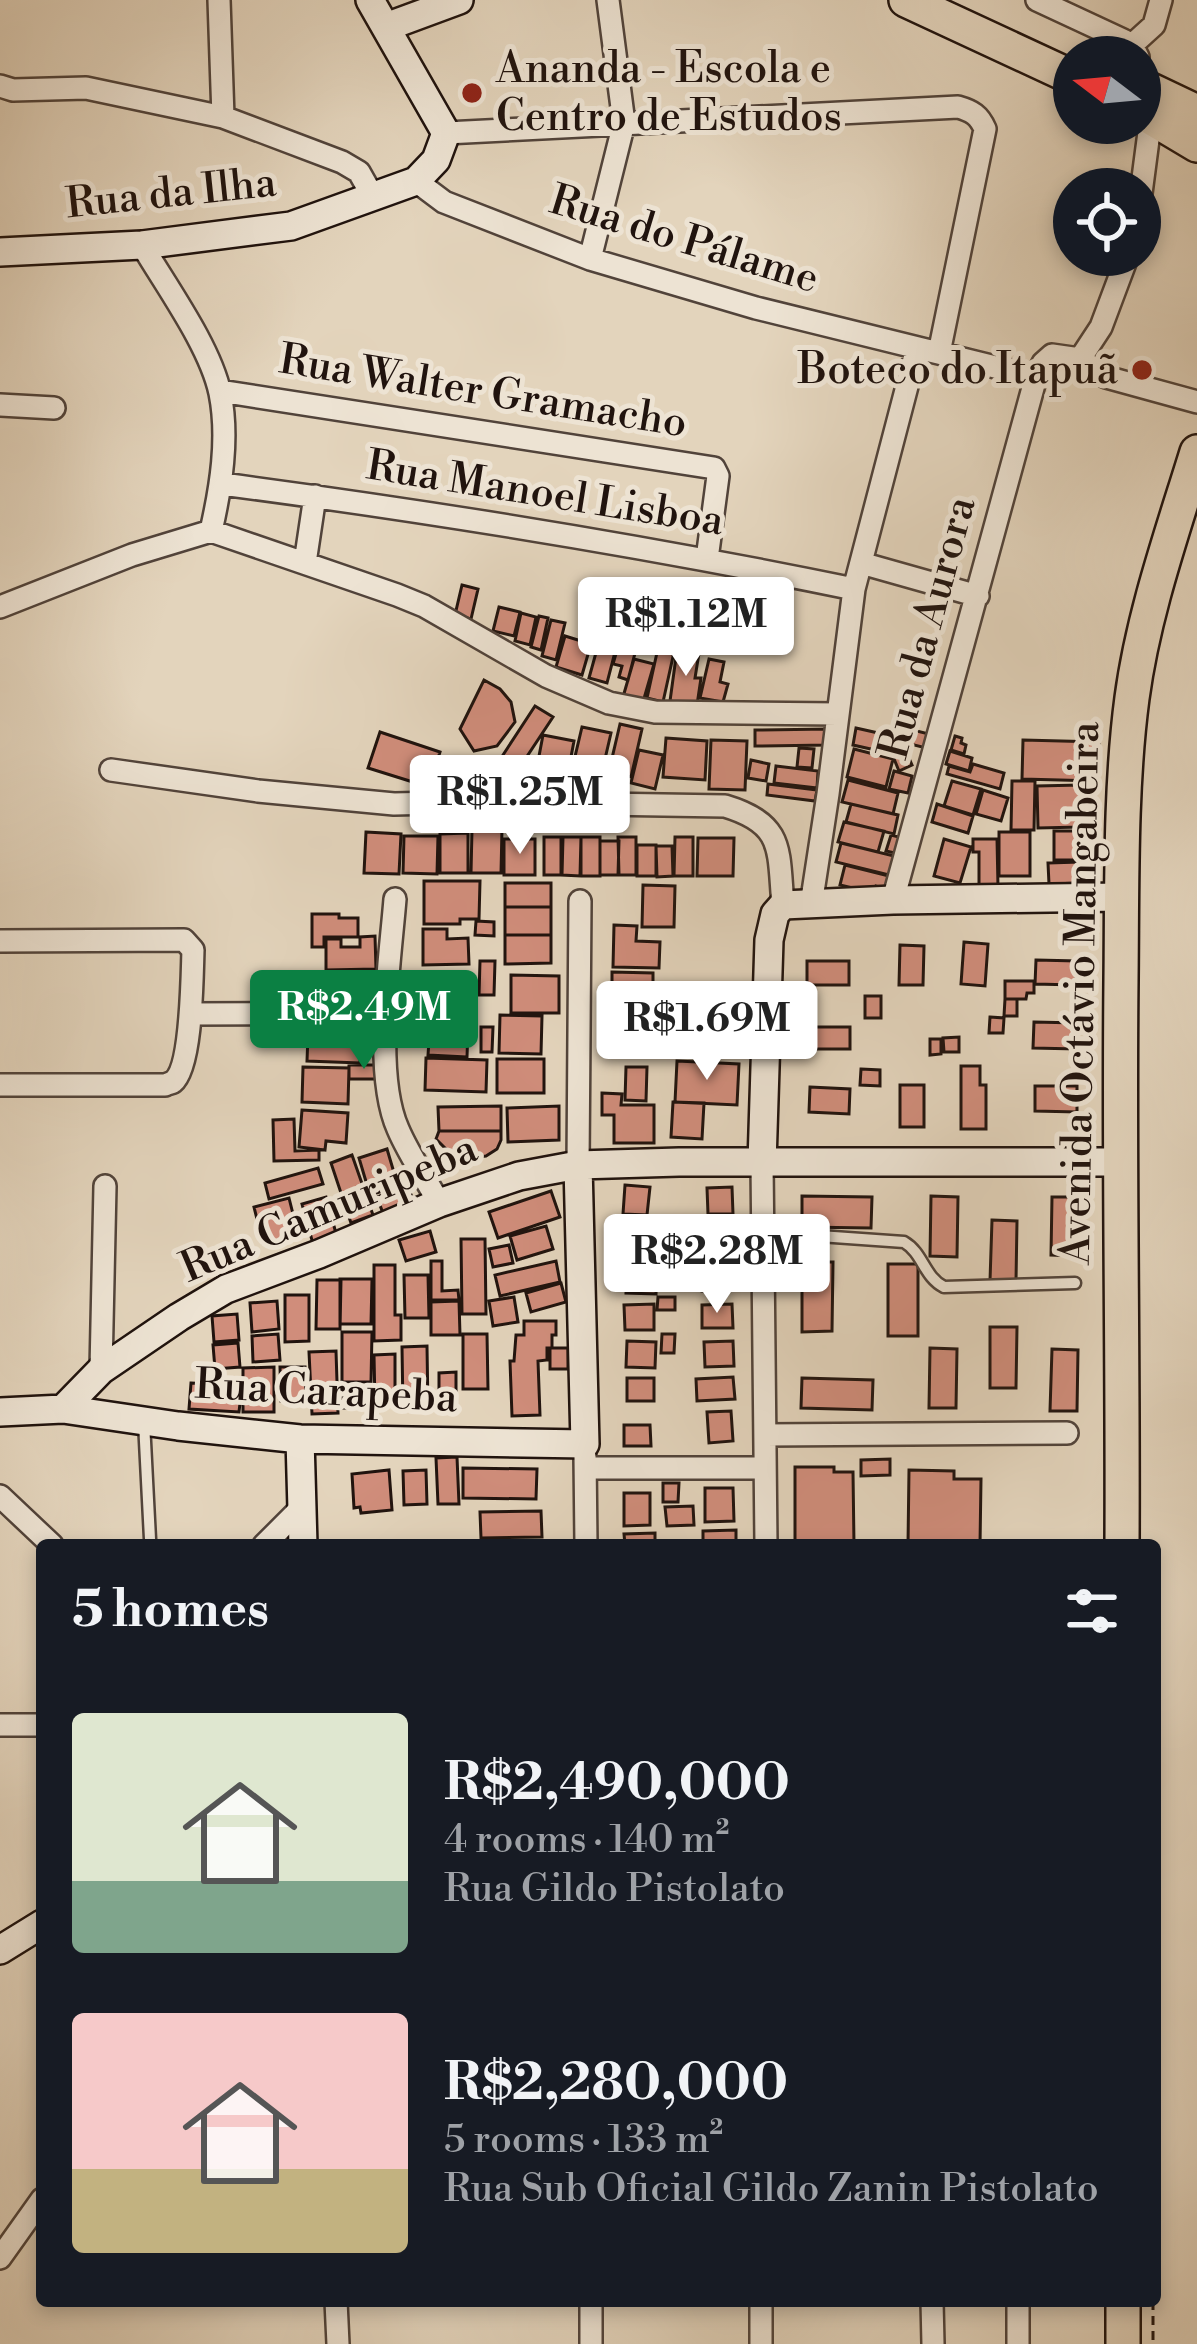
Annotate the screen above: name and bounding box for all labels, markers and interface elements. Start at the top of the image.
north arrow [1053,36,1161,144]
map controls [1053,36,1161,276]
place label: Ananda - Escola e Centro de Estudos [495,43,842,144]
marker: Ananda - Escola e Centro de Estudos [459,80,485,106]
street label: Rua da Ilha [63,157,280,231]
button: locate [1053,168,1161,276]
street label: Rua do Pálame [543,174,825,306]
street label: Rua Walter Gramacho [275,334,691,450]
place label: Boteco do Itapuã [797,344,1119,397]
marker: Boteco do Itapuã [1129,357,1155,383]
street label: Rua Manoel Lisboa [363,440,728,549]
street label: Rua da Aurora [868,490,989,765]
pin: R$1.12M [575,577,797,679]
text: R$1.12M [605,591,767,640]
street label: Avenida Octávio Mangabeira [1050,720,1113,1266]
pin: R$1.25M [409,755,631,857]
text: R$1.25M [437,769,603,818]
pin: R$2.49M [253,970,475,1072]
pin: R$1.69M [596,981,818,1083]
text: R$2.49M [277,984,451,1033]
text: R$1.69M [623,995,791,1044]
street label: Rua Camuripeba [173,1122,486,1295]
pin: R$2.28M [606,1214,828,1316]
text: R$2.28M [631,1228,803,1277]
street label: Rua Carapeba [193,1359,459,1425]
icon: filters [1059,1578,1125,1644]
text: 5 homes [72,1579,269,1643]
text: R$2,490,000 [444,1752,790,1816]
icon: home [168,1761,312,1905]
text: 4 rooms · 140 m² [444,1816,729,1865]
text: Rua Gildo Pistolato [444,1865,785,1914]
text: R$2,280,000 [444,2052,788,2116]
icon: home [168,2061,312,2205]
text: 5 rooms · 133 m² [444,2116,723,2165]
text: Rua Sub Oficial Gildo Zanin Pistolato [444,2165,1099,2214]

